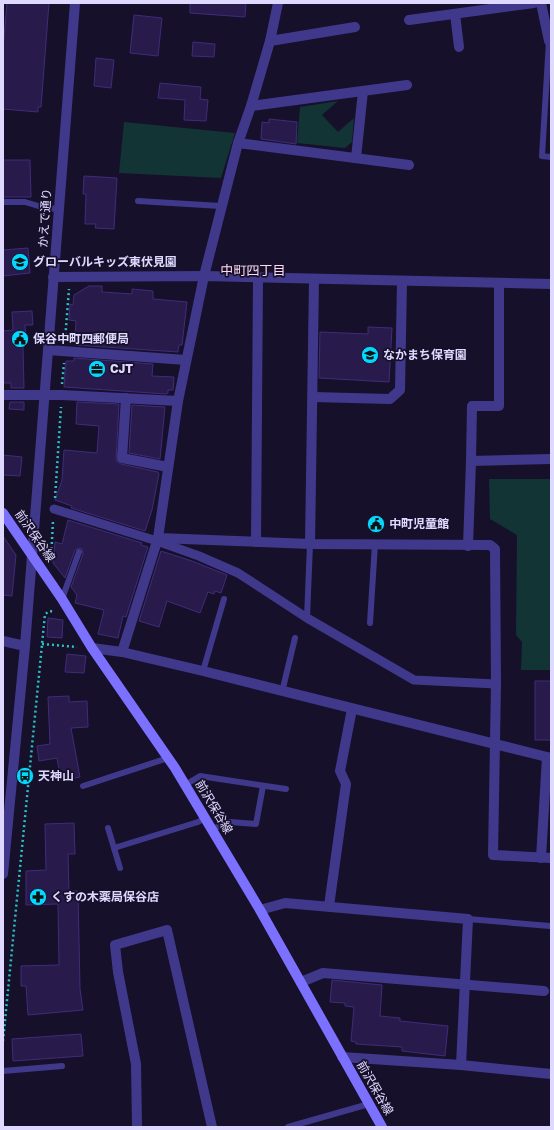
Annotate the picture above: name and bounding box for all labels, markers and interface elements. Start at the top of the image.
street label: かえで通り [35,188,54,248]
school or university icon: グローバルキッズ東伏見園 [10,252,30,272]
place label: グローバルキッズ東伏見園 [33,254,177,269]
district label: 中町四丁目 [220,262,286,278]
public building icon: 保谷中町四郵便局 [10,329,30,349]
place label: 保谷中町四郵便局 [33,331,129,346]
school or university icon: なかまち保育園 [360,345,380,365]
place label: なかまち保育園 [383,347,467,362]
office icon: CJT [87,359,107,379]
place label: CJT [110,361,133,376]
street label: 前沢保谷線 [12,507,59,565]
public building icon: 中町児童館 [366,514,386,534]
place label: 中町児童館 [389,516,449,531]
bus stop icon: 天神山 [15,766,35,786]
place label: 天神山 [38,768,74,783]
street label: 前沢保谷線 [193,777,236,836]
pharmacy icon: くすの木薬局保谷店 [28,887,48,907]
place label: くすの木薬局保谷店 [51,889,159,904]
street label: 前沢保谷線 [354,1058,397,1117]

